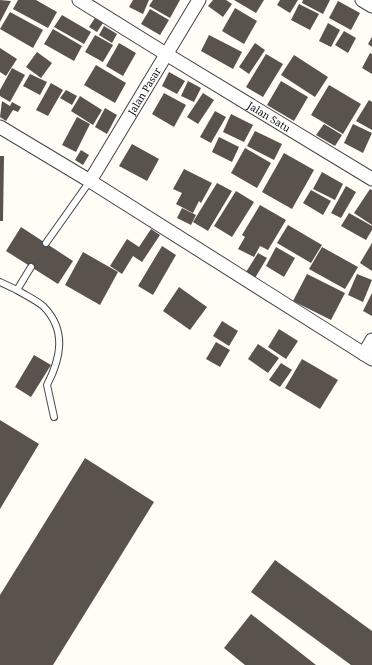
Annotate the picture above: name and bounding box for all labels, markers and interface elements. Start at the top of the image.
street label: Jalan Pasar [124,64,164,118]
street label: Jalan Satu [244,98,294,135]

